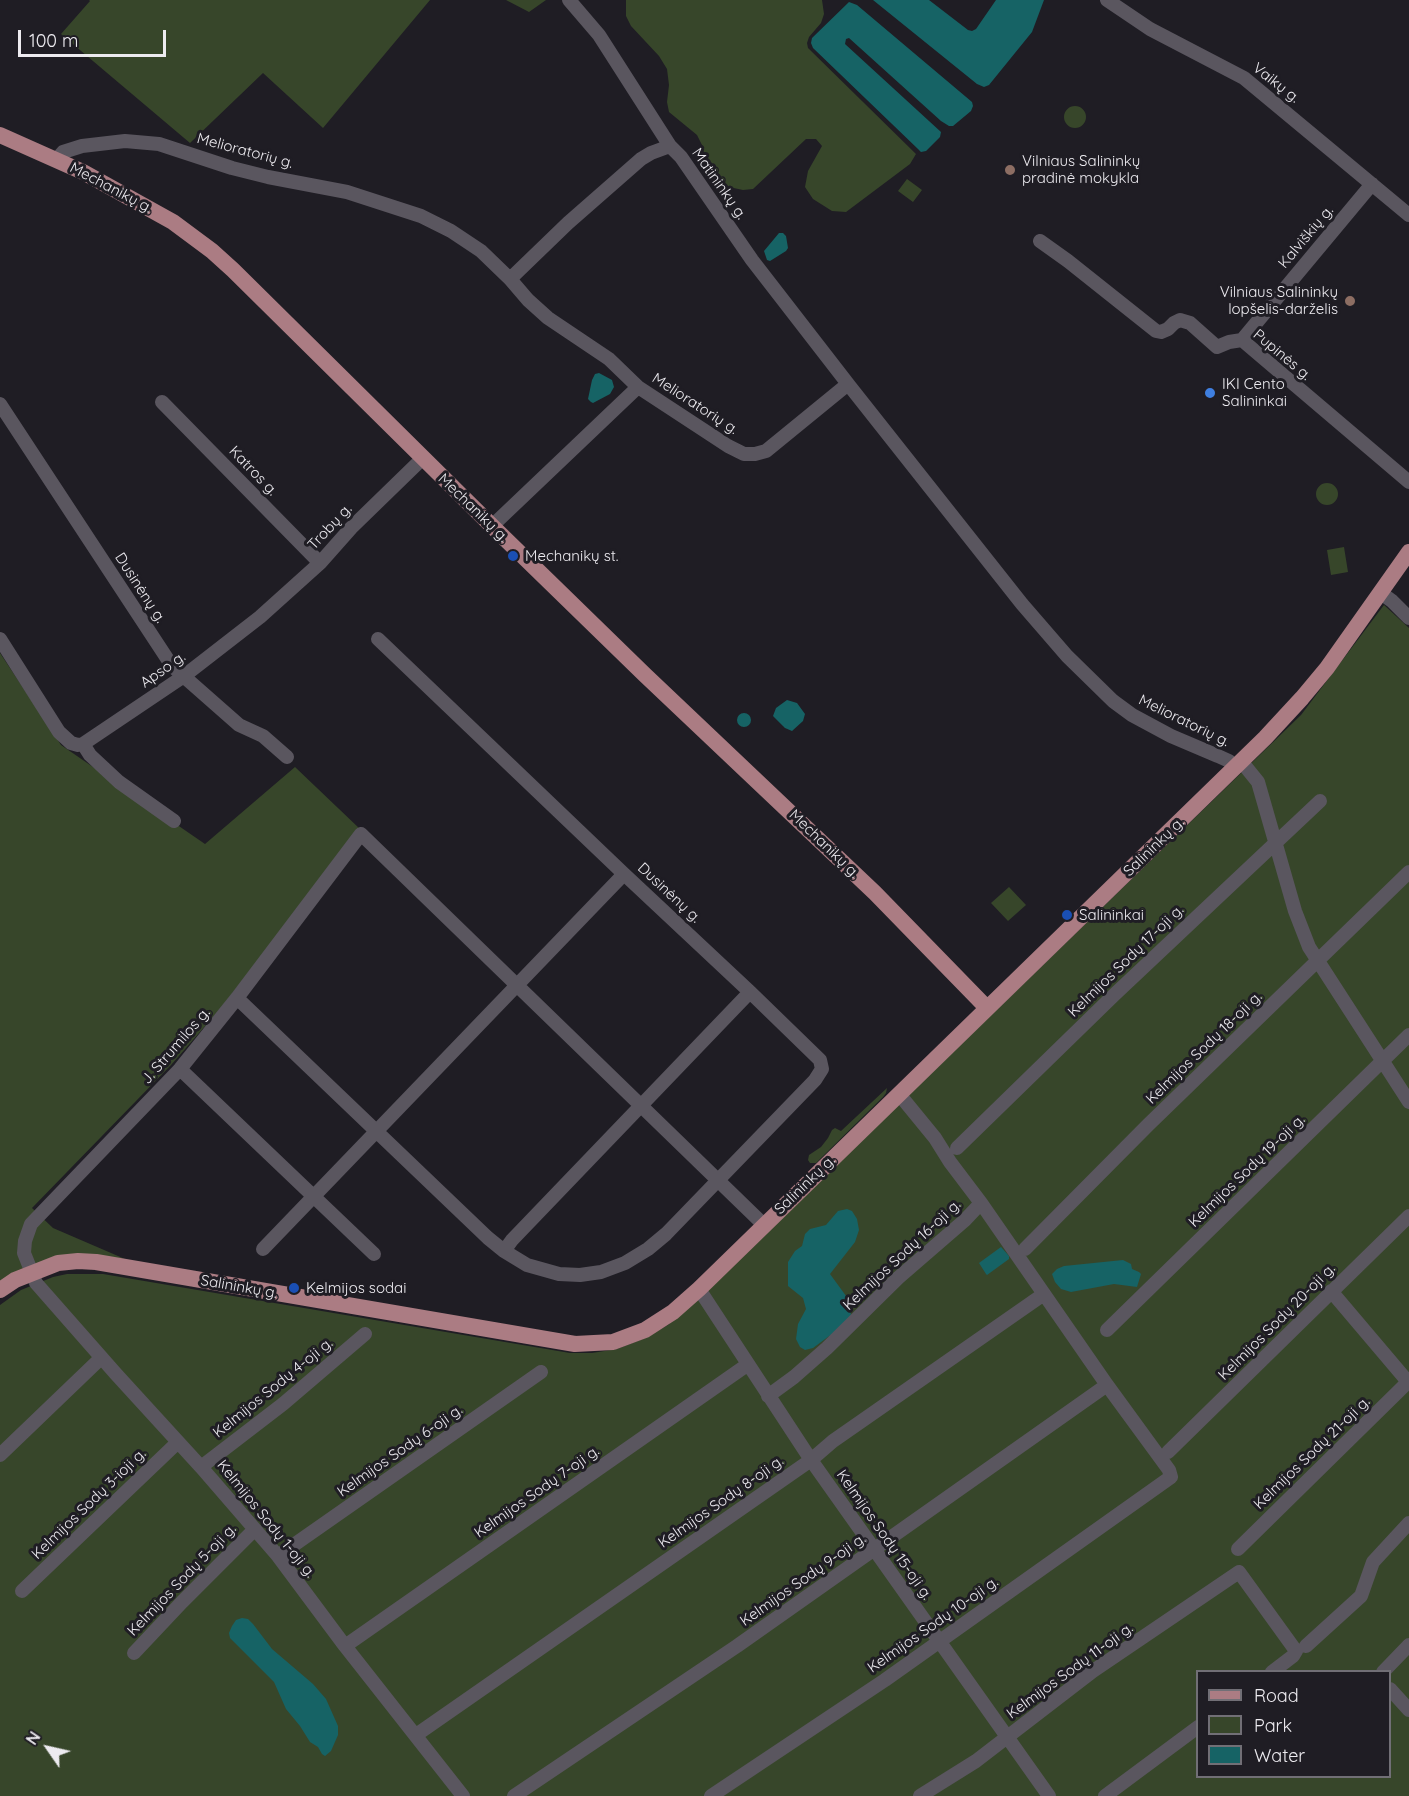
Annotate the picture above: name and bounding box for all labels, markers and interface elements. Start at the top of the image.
scale bar [21,18,170,56]
text: 100 m [29,29,78,52]
street label: Vaikų g. [1249,59,1303,107]
street label: Melioratorių g. [195,129,295,173]
street label: Matininkų g. [688,145,750,223]
place label: Vilniaus Salininkų pradinė mokykla [1022,152,1140,187]
street label: Mechanikų g. [67,159,155,217]
marker: Vilniaus Salininkų pradinė mokykla [1003,163,1017,177]
street label: Kalviškių g. [1275,202,1337,272]
place label: Vilniaus Salininkų lopšelis-darželis [1220,283,1338,318]
marker: Vilniaus Salininkų lopšelis-darželis [1343,294,1357,308]
street label: Pupinės g. [1249,326,1315,384]
street label: Melioratorių g. [649,369,741,439]
place label: IKI Cento Salininkai [1222,375,1287,410]
marker: IKI Cento Salininkai [1203,386,1217,400]
street label: Katros g. [225,442,281,500]
street label: Mechanikų g. [434,470,512,546]
street label: Trobų g. [304,500,356,554]
place label: Mechanikų st. [525,547,619,565]
marker: Mechanikų st. [506,549,520,563]
street label: Dusinėnų g. [111,550,169,626]
street label: Apso g. [137,648,189,692]
street label: Melioratorių g. [1136,691,1232,751]
street label: Mechanikų g. [785,806,863,882]
street label: Salininkų g. [1120,814,1188,880]
street label: Dusinėnų g. [634,859,704,927]
street label: Kelmijos Sodų 17-oji g. [1064,901,1188,1021]
place label: Salininkai [1079,906,1144,924]
marker: Salininkai [1060,908,1074,922]
street label: Kelmijos Sodų 18-oji g. [1142,988,1266,1108]
street label: J. Strumilos g. [138,1004,214,1088]
street label: Kelmijos Sodų 19-oji g. [1185,1111,1309,1231]
street label: Salininkų g. [771,1152,839,1218]
street label: Kelmijos Sodų 16-oji g. [839,1196,965,1314]
street label: Kelmijos Sodų 20-oji g. [1215,1260,1339,1384]
street label: Salininkų g. [199,1271,279,1303]
place label: Kelmijos sodai [306,1279,406,1297]
marker: Kelmijos sodai [287,1281,301,1295]
street label: Kelmijos Sodų 4-oji g. [210,1334,336,1442]
street label: Kelmijos Sodų 21-oji g. [1250,1393,1374,1513]
street label: Kelmijos Sodų 6-oji g. [334,1401,466,1501]
street label: Kelmijos Sodų 7-oji g. [471,1442,603,1542]
street label: Kelmijos Sodų 3-ioji g. [28,1445,150,1563]
street label: Kelmijos Sodų 8-oji g. [655,1452,787,1552]
street label: Kelmijos Sodų 1-oji g. [213,1457,319,1581]
street label: Kelmijos Sodų 15-oji g. [832,1467,936,1603]
street label: Kelmijos Sodų 5-oji g. [124,1520,240,1640]
street label: Kelmijos Sodų 9-oji g. [737,1530,869,1630]
street label: Kelmijos Sodų 10-oji g. [864,1573,1002,1677]
street label: Kelmijos Sodų 11-oji g. [1003,1619,1137,1723]
legend [1196,1670,1391,1778]
text: Road [1254,1684,1299,1707]
text: Park [1254,1714,1292,1737]
north arrow [18,1718,78,1778]
text: N [21,1727,45,1748]
text: Water [1254,1744,1305,1767]

